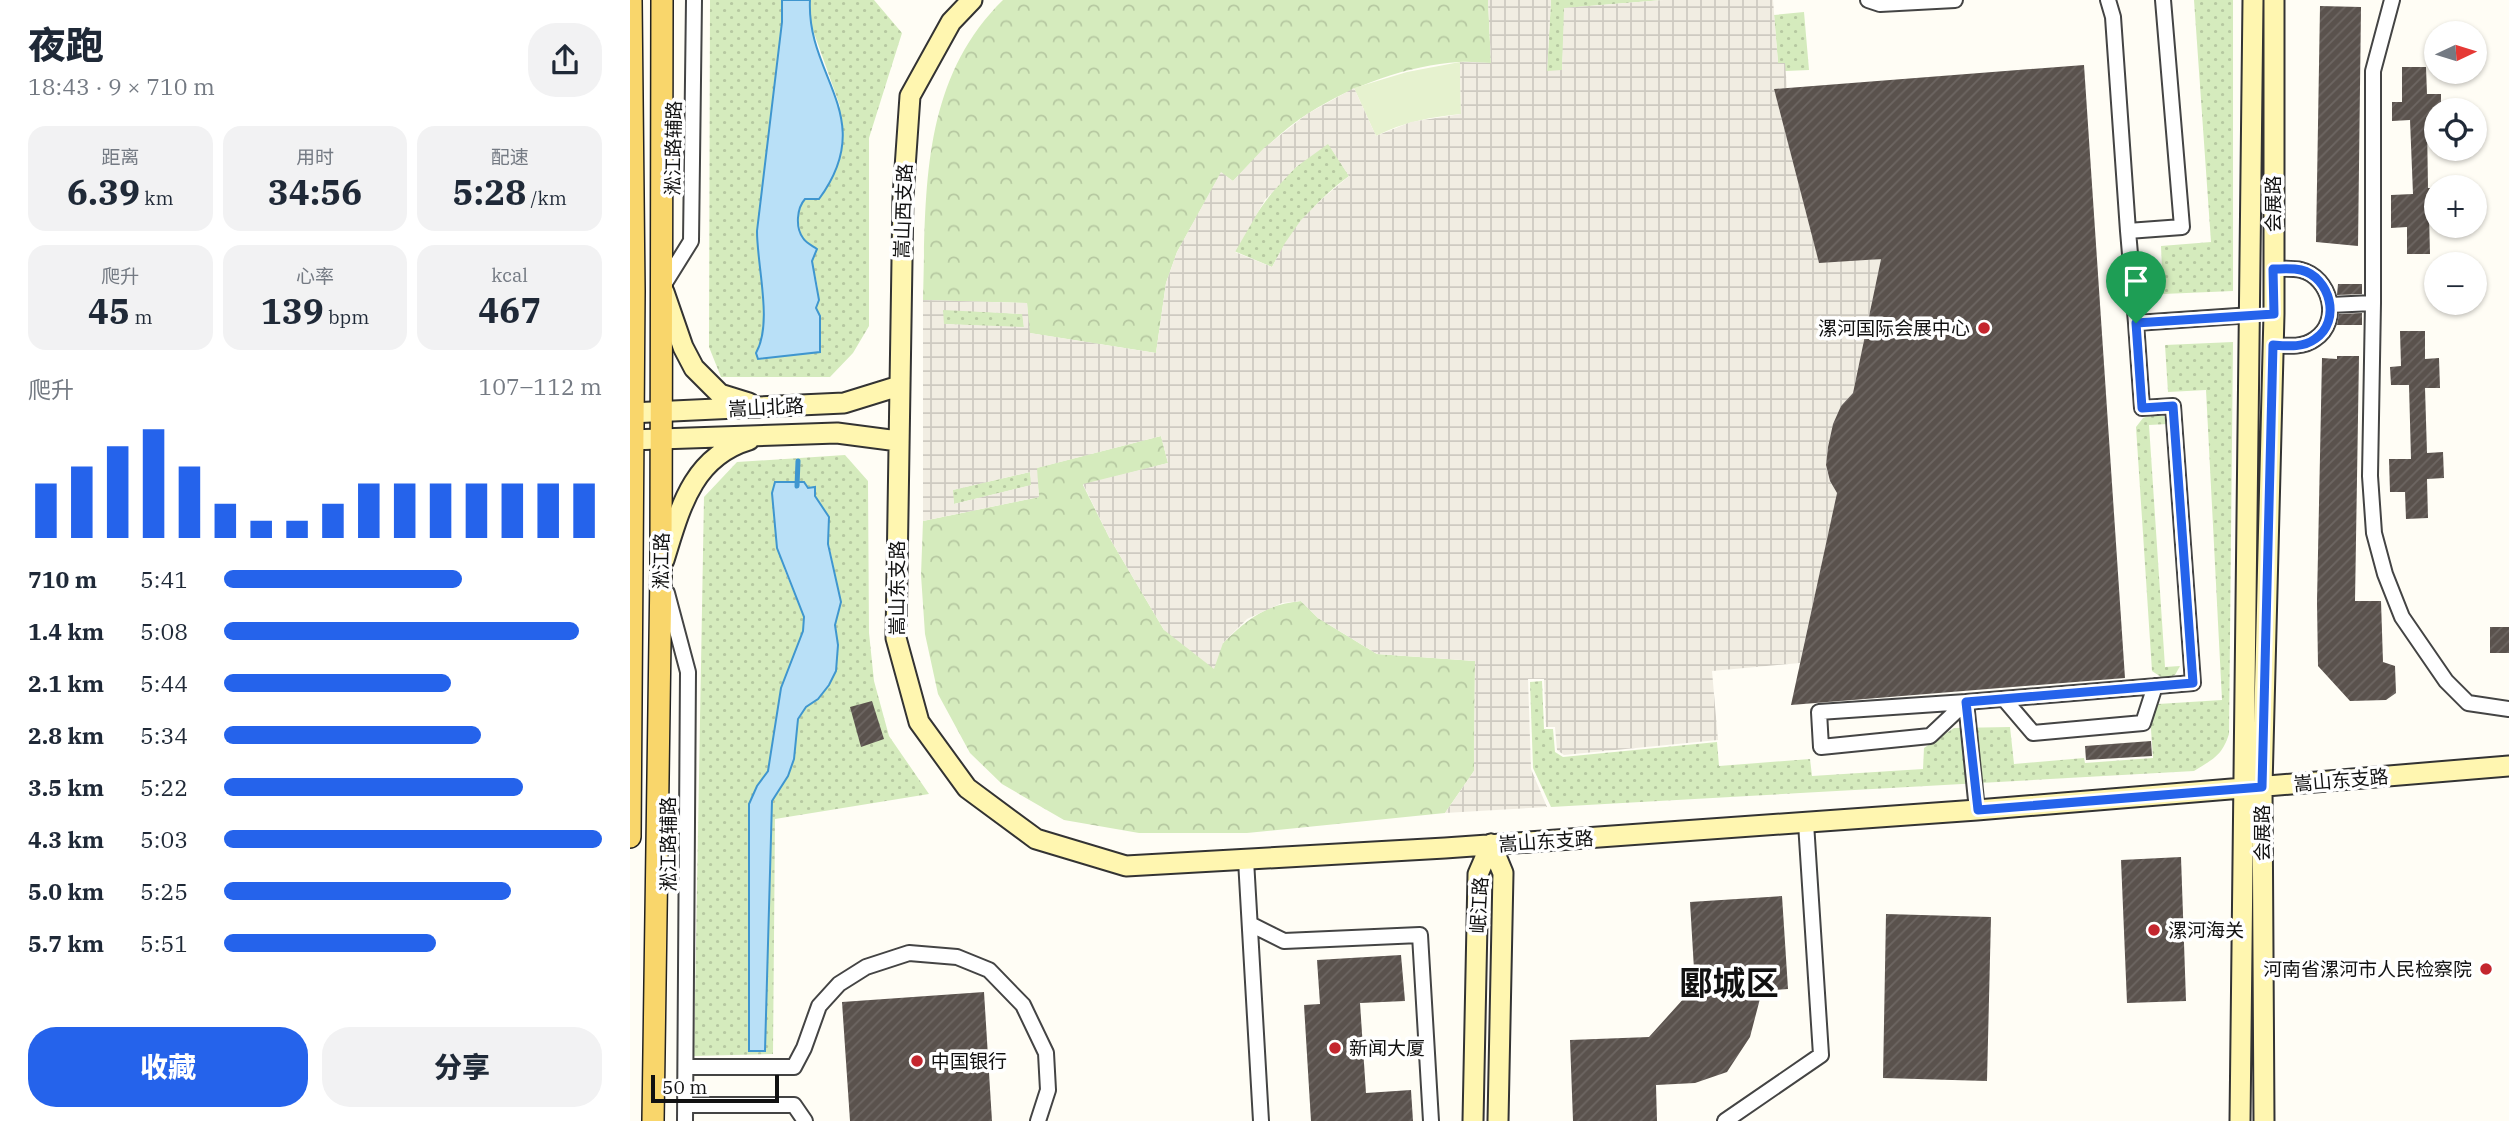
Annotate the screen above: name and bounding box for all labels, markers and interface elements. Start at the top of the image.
text: 夜跑 [28,20,104,69]
north arrow [2424,21,2487,84]
map controls [2424,21,2487,315]
button: share [528,23,602,97]
text: 18:43 · 9 × 710 m [28,71,215,101]
button: locate [2424,98,2487,161]
street label: 淞江路辅路 [660,100,686,196]
text: 距离 [101,145,139,169]
text: 用时 [296,145,334,169]
text: 配速 [491,145,529,169]
street label: 嵩山西支路 [889,163,917,259]
text: 6.39 [67,169,140,215]
text: 34:56 [268,169,362,215]
text: 5:28 [453,169,526,215]
street label: 会展路 [2261,175,2285,233]
button: + [2424,175,2487,238]
text: km [140,186,174,210]
text: /km [526,186,567,210]
pin [2106,251,2166,323]
button: − [2424,252,2487,315]
icon: arrive [2117,262,2155,300]
text: kcal [491,263,528,287]
text: 爬升 [101,264,139,288]
text: 心率 [296,264,334,288]
text: 467 [478,287,541,333]
text: 45 [88,288,130,334]
text: 139 [261,288,324,334]
text: m [130,305,153,329]
text: bpm [324,305,369,329]
place label: 漯河国际会展中心 [1818,316,1970,340]
marker: 漯河国际会展中心 [1976,320,1992,336]
text: 107–112 m [478,371,602,401]
text: 爬升 [28,374,74,404]
street label: 嵩山北路 [727,393,805,421]
street label: 淞江路 [649,532,673,590]
street label: 嵩山东支路 [885,540,909,636]
text: 710 m [28,564,97,594]
text: 5:41 [140,564,188,594]
text: 1.4 km [28,616,104,646]
text: 5:08 [140,616,188,646]
text: 2.1 km [28,668,104,698]
text: 5:44 [140,668,188,698]
text: 2.8 km [28,720,104,750]
text: 5:34 [140,720,188,750]
street label: 嵩山东支路 [2293,764,2389,796]
text: 3.5 km [28,772,104,802]
text: 5:22 [140,772,188,802]
street label: 淞江路辅路 [656,796,680,892]
street label: 会展路 [2250,804,2274,862]
text: 4.3 km [28,824,104,854]
text: 5:03 [140,824,188,854]
street label: 嵩山东支路 [1498,826,1594,856]
text: 5.0 km [28,876,104,906]
text: 5:25 [140,876,188,906]
street label: 岷江路 [1466,876,1492,934]
place label: 漯河海关 [2168,918,2244,942]
marker: 漯河海关 [2146,922,2162,938]
text: 5.7 km [28,928,104,958]
text: 5:51 [140,928,188,958]
place label: 河南省漯河市人民检察院 [2263,957,2472,981]
district label: 郾城区 [1680,961,1779,1004]
marker: 河南省漯河市人民检察院 [2478,961,2494,977]
button: 收藏 [28,1027,308,1107]
button: 分享 [322,1027,602,1107]
place label: 新闻大厦 [1349,1036,1425,1060]
marker: 新闻大厦 [1327,1040,1343,1056]
place label: 中国银行 [931,1049,1007,1073]
marker: 中国银行 [909,1053,925,1069]
scale bar [651,1072,779,1104]
text: 50 m [662,1075,707,1099]

